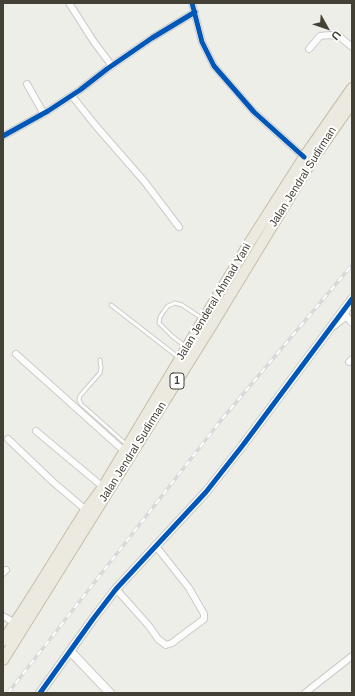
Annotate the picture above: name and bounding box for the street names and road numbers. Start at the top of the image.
street label: Jalan Jendral Sudirman [267,125,339,229]
street label: Jalan Jenderal Ahmad Yani [174,241,254,363]
road number: 1 [170,373,184,389]
street label: Jalan Jendral Sudirman [97,400,169,504]

